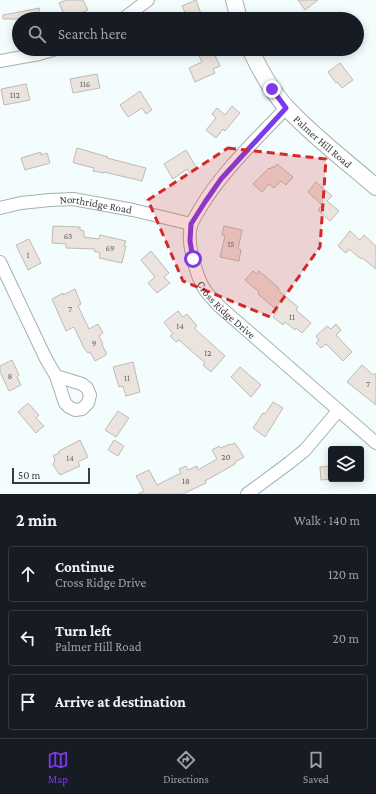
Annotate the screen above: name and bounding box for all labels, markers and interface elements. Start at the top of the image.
search box [12,12,364,56]
icon: search [26,23,48,45]
text: Search here [58,26,127,42]
house number: 116 [80,79,91,89]
route end [263,80,281,98]
house number: 112 [10,90,20,100]
street label: Palmer Hill Road [291,113,355,170]
street label: Northridge Road [59,193,133,216]
house number: 63 [64,231,72,241]
house number: 15 [227,239,235,249]
house number: 69 [106,243,115,253]
house number: 1 [27,250,30,260]
route start [184,250,202,268]
street label: Cross Ridge Drive [195,279,258,341]
house number: 7 [68,304,72,314]
house number: 11 [289,312,295,322]
house number: 14 [176,321,184,331]
house number: 9 [92,338,97,348]
house number: 12 [204,348,212,358]
house number: 8 [8,371,13,381]
house number: 11 [124,373,130,383]
house number: 7 [366,379,370,389]
map controls [328,446,364,482]
button: layers [328,446,364,482]
house number: 20 [221,452,231,462]
house number: 14 [66,453,74,463]
scale bar [12,466,90,485]
text: 50 m [18,469,40,481]
house number: 18 [182,476,190,486]
text: 2 min [16,511,57,530]
text: Walk · 140 m [294,513,360,528]
text: Continue [55,559,114,575]
icon: ahead [17,563,39,585]
text: 120 m [328,567,359,582]
text: Cross Ridge Drive [55,575,146,590]
text: Turn left [55,623,111,639]
icon: left [17,627,39,649]
text: 20 m [333,631,359,646]
text: Palmer Hill Road [55,639,142,654]
icon: arrive [17,691,39,713]
text: Arrive at destination [55,694,186,710]
tab: Map [47,749,69,785]
tab: Directions [163,749,209,785]
tab: Saved [303,749,329,785]

